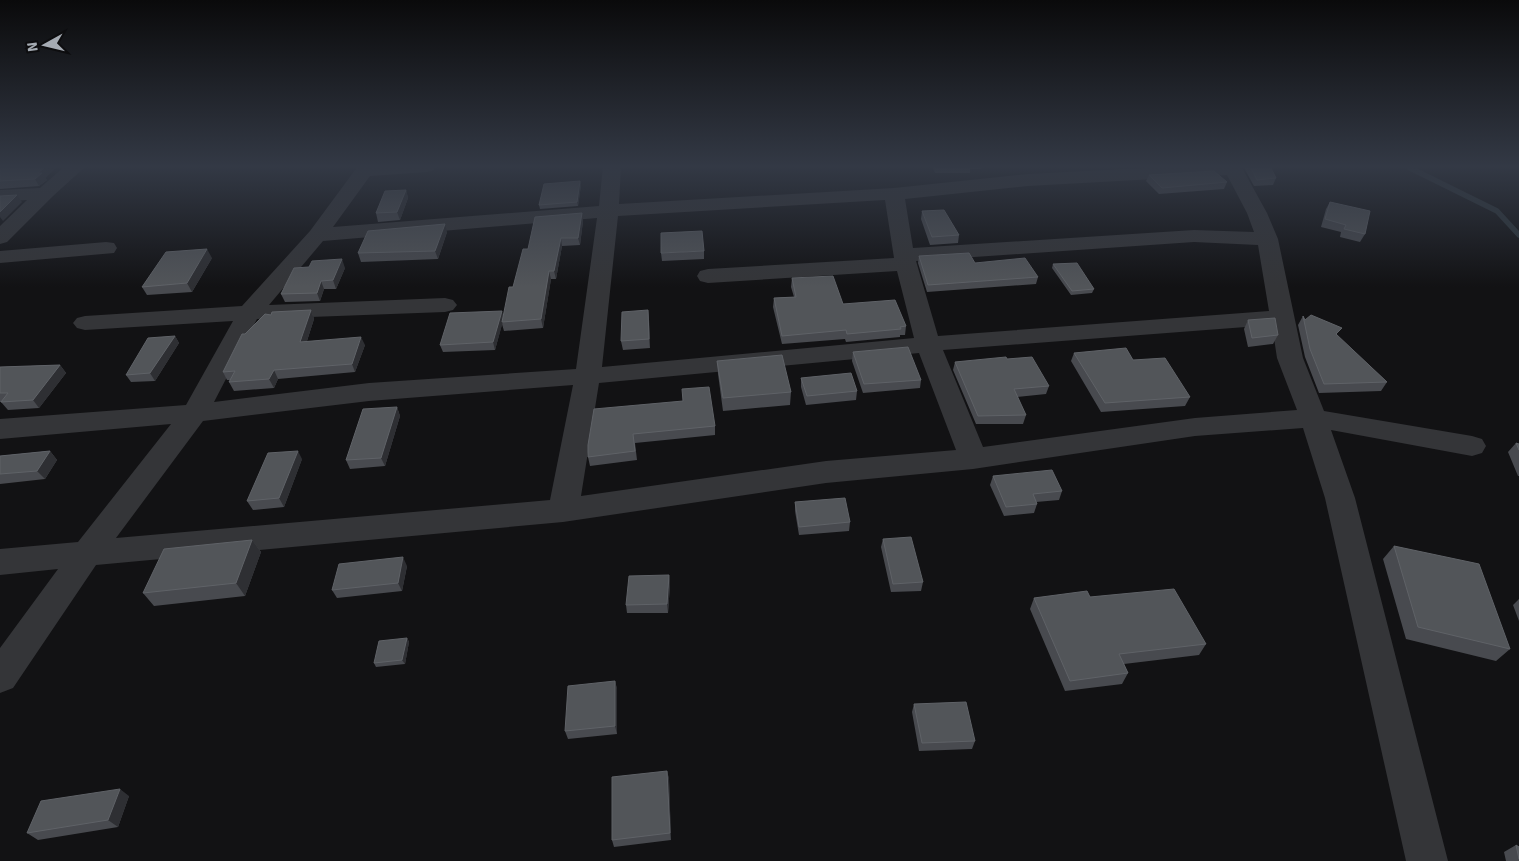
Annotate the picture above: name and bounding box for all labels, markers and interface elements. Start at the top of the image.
north arrow [20,20,70,70]
text: N [24,41,42,53]

